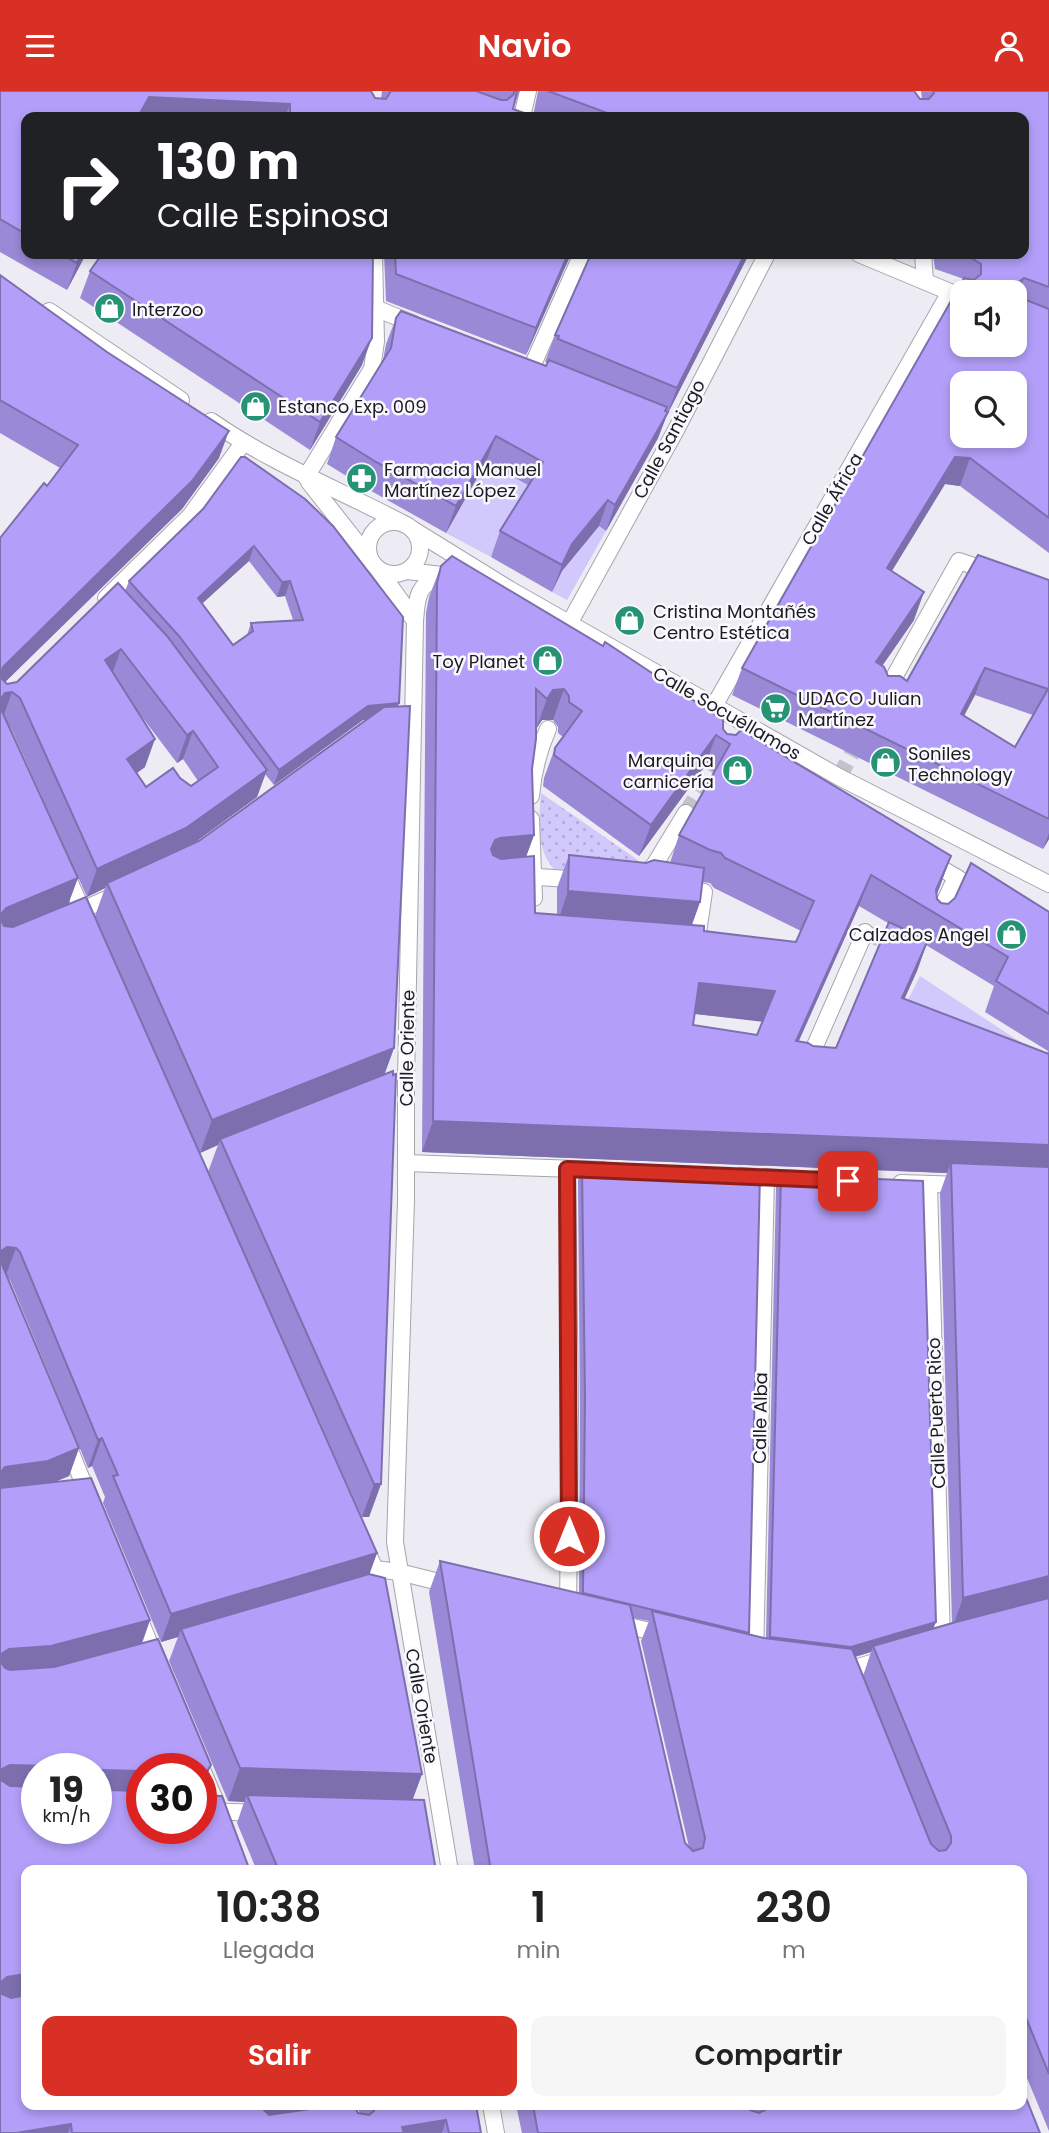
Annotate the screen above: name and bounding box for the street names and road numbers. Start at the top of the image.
street label: Calle Santiago [627,375,711,503]
street label: Calle África [795,448,869,550]
street label: Calle Socuéllamos [648,660,806,766]
street label: Calle Oriente [393,990,421,1106]
street label: Calle Puerto Rico [921,1337,951,1489]
street label: Calle Alba [747,1372,773,1464]
street label: Calle Oriente [400,1646,444,1766]

